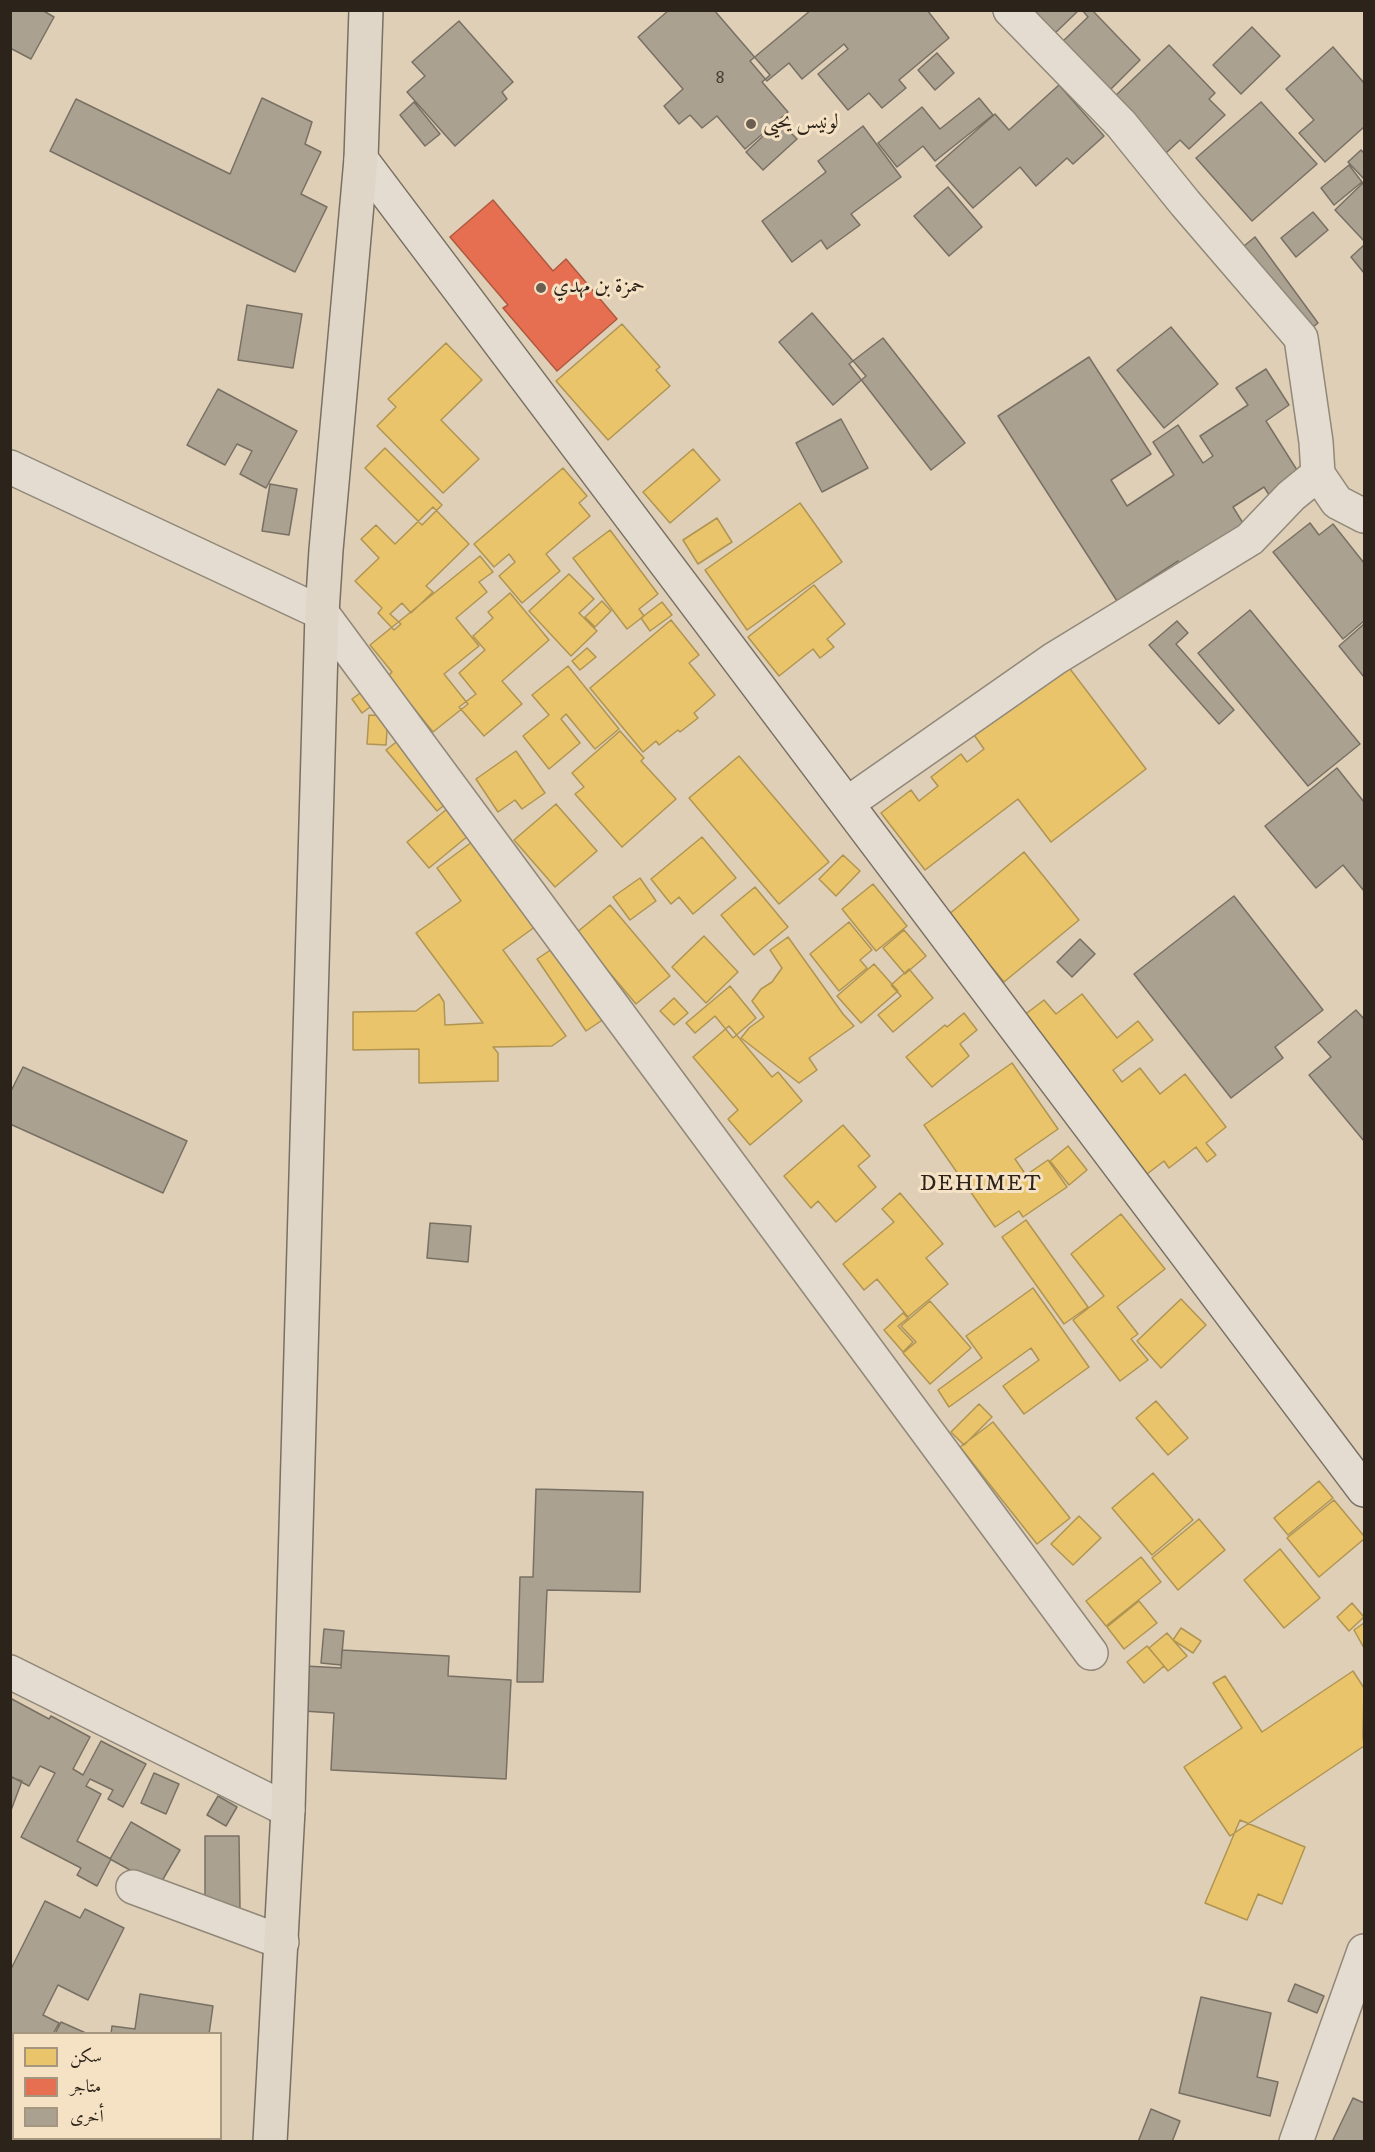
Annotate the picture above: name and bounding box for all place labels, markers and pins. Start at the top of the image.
place label: لونيس يحيى [763,111,839,137]
marker: لونيس يحيى [744,117,758,131]
place label: حمزة بن مهدي [553,275,645,301]
marker: حمزة بن مهدي [534,281,548,295]

